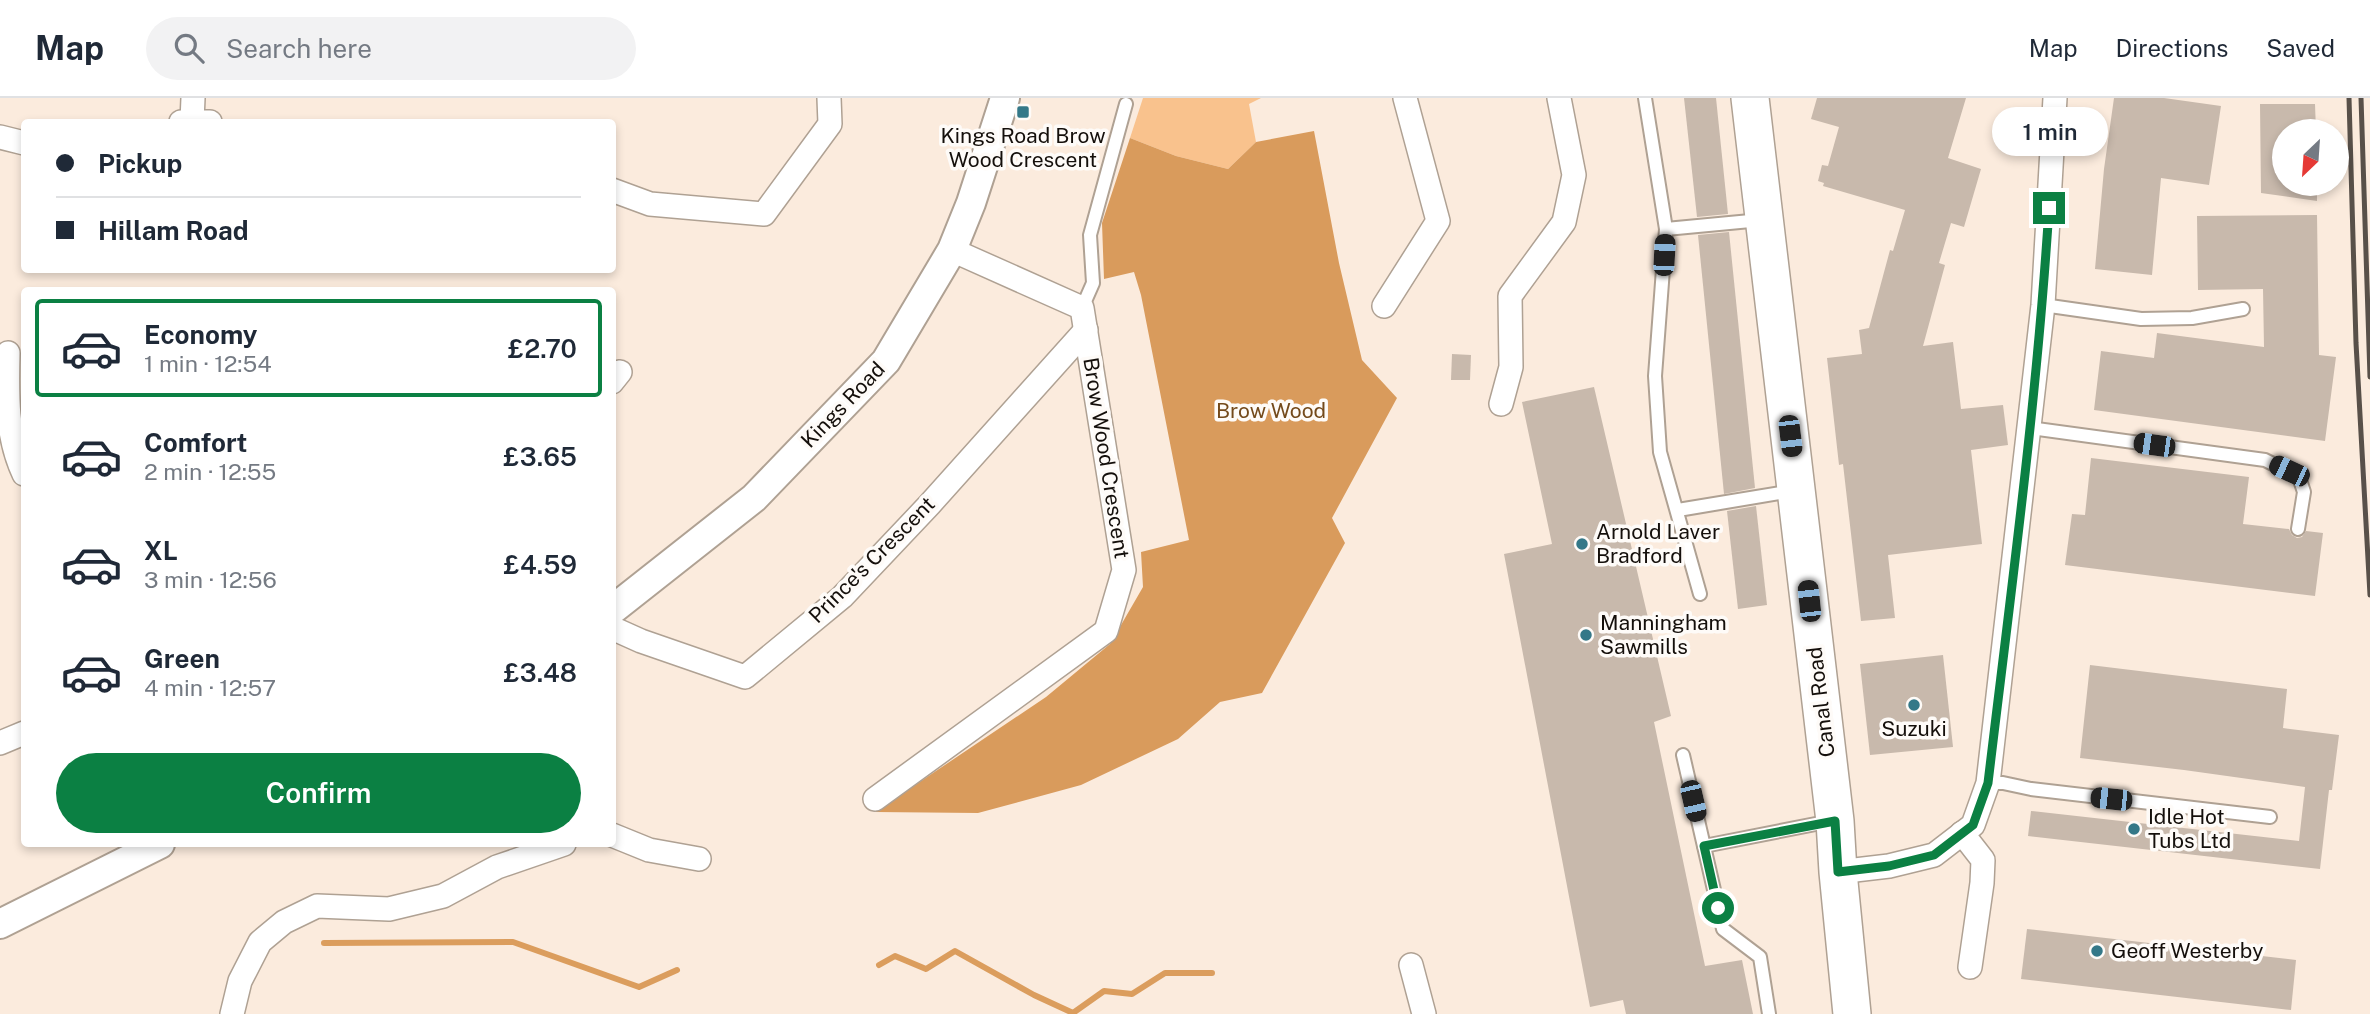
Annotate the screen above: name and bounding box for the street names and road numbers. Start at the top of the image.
street label: Kings Road [795,356,890,453]
street label: Brow Wood Crescent [1078,356,1135,560]
street label: Prince's Crescent [803,491,940,628]
street label: Canal Road [1801,646,1840,759]

